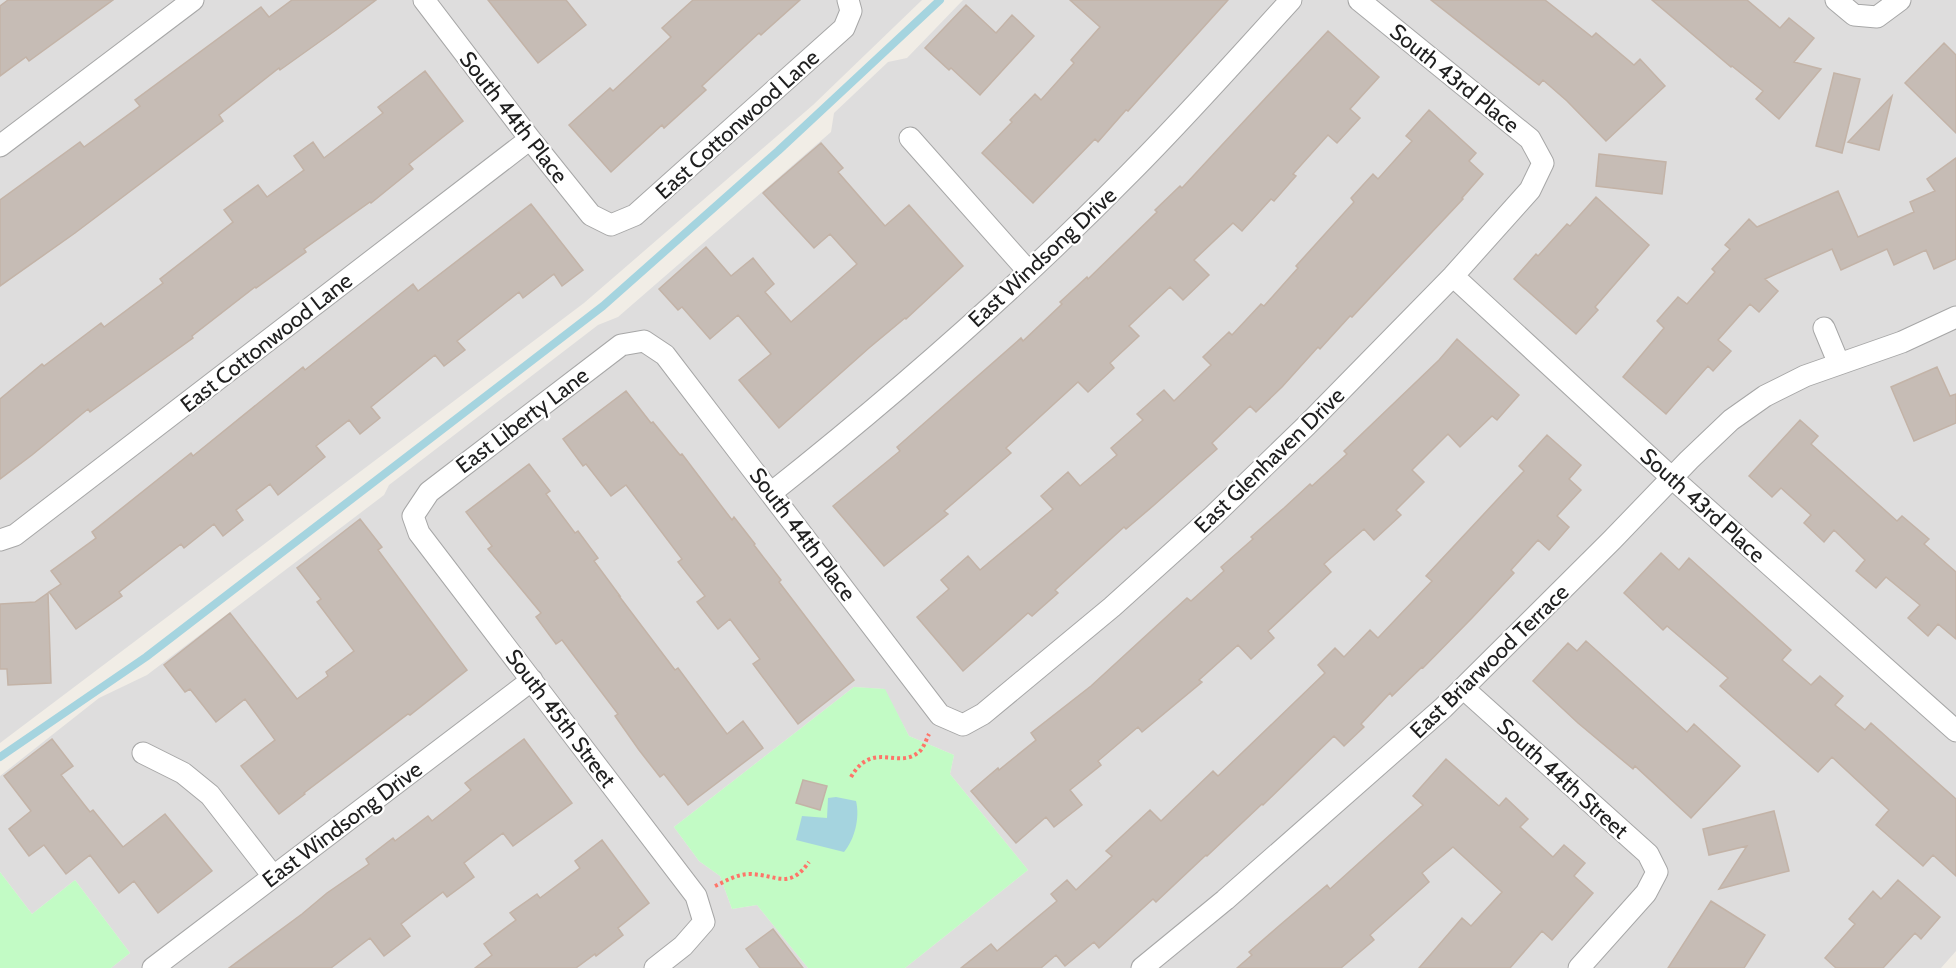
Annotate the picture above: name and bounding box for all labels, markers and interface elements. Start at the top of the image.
street label: South 43rd Place [1385,18,1525,139]
street label: East Cottonwood Lane [650,44,825,205]
street label: South 44th Place [454,46,573,189]
street label: East Windsong Drive [963,182,1122,333]
street label: East Cottonwood Lane [175,267,358,418]
street label: East Liberty Lane [451,362,594,479]
street label: East Glenhaven Drive [1189,382,1350,539]
street label: South 43rd Place [1635,442,1771,568]
street label: South 44th Place [744,462,861,606]
street label: East Briarwood Terrace [1404,579,1574,744]
street label: South 45th Street [500,644,622,793]
street label: South 44th Street [1492,712,1634,845]
street label: East Windsong Drive [257,756,427,893]

